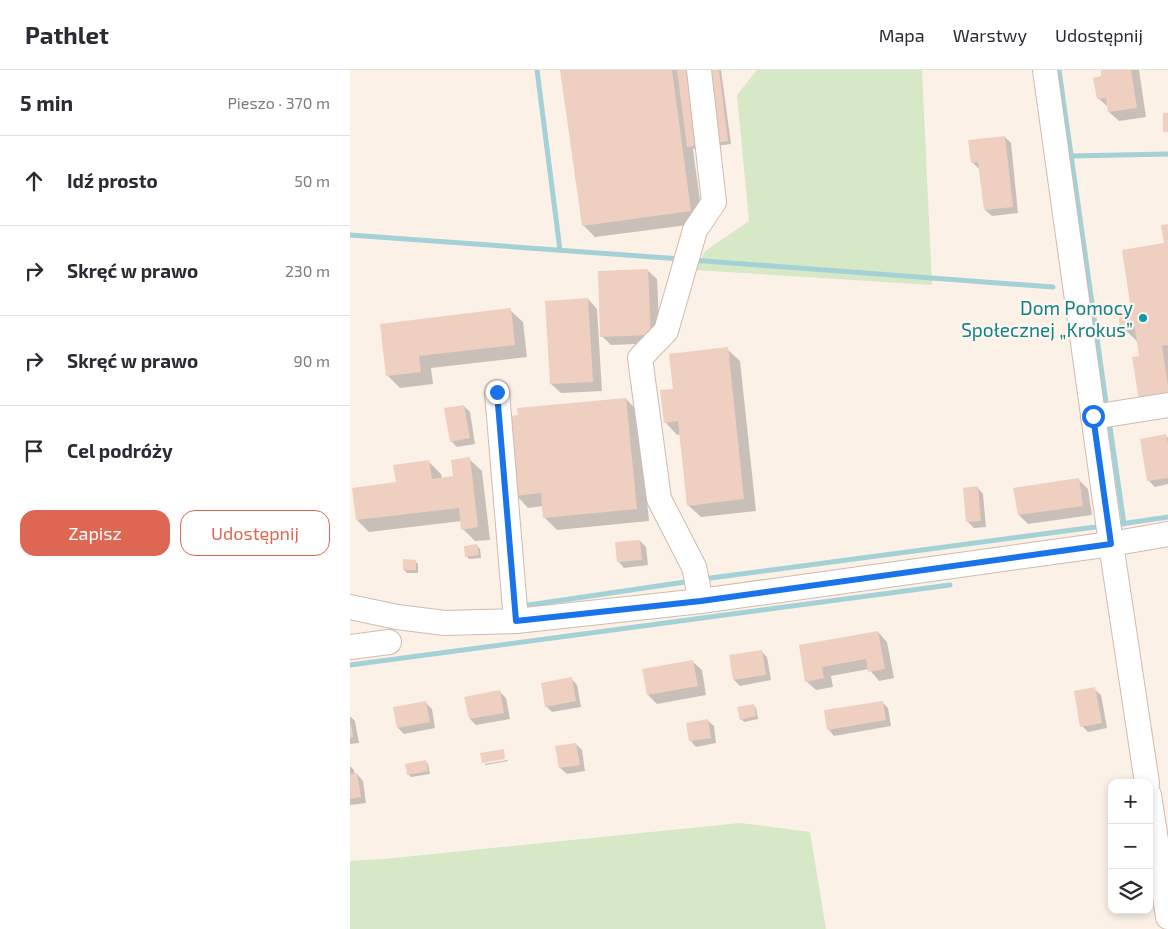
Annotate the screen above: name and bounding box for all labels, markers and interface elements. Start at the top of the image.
text: Pathlet [25,20,109,49]
text: Mapa [879,24,925,46]
text: Warstwy [953,24,1027,46]
text: Udostępnij [1055,24,1143,46]
text: 5 min [20,90,73,115]
text: Pieszo · 370 m [227,93,330,112]
icon: ahead [20,167,48,195]
text: Idź prosto [67,169,158,192]
text: 50 m [294,171,330,190]
icon: right [20,257,48,285]
text: Skręć w prawo [67,259,198,282]
text: 230 m [285,261,330,280]
place label: Dom Pomocy Społecznej „Krokus” [961,296,1133,341]
marker: Dom Pomocy Społecznej „Krokus” [1137,312,1149,324]
icon: right [20,347,48,375]
text: Skręć w prawo [67,349,198,372]
text: 90 m [294,351,330,370]
route end [486,381,509,404]
route start [1082,405,1105,428]
icon: arrive [20,437,48,465]
text: Cel podróży [67,439,173,462]
button: Zapisz [20,510,170,556]
button: Udostępnij [180,510,330,556]
map controls [1108,779,1153,914]
button: + [1108,779,1153,824]
button: − [1108,824,1153,869]
button: layers [1108,869,1153,914]

